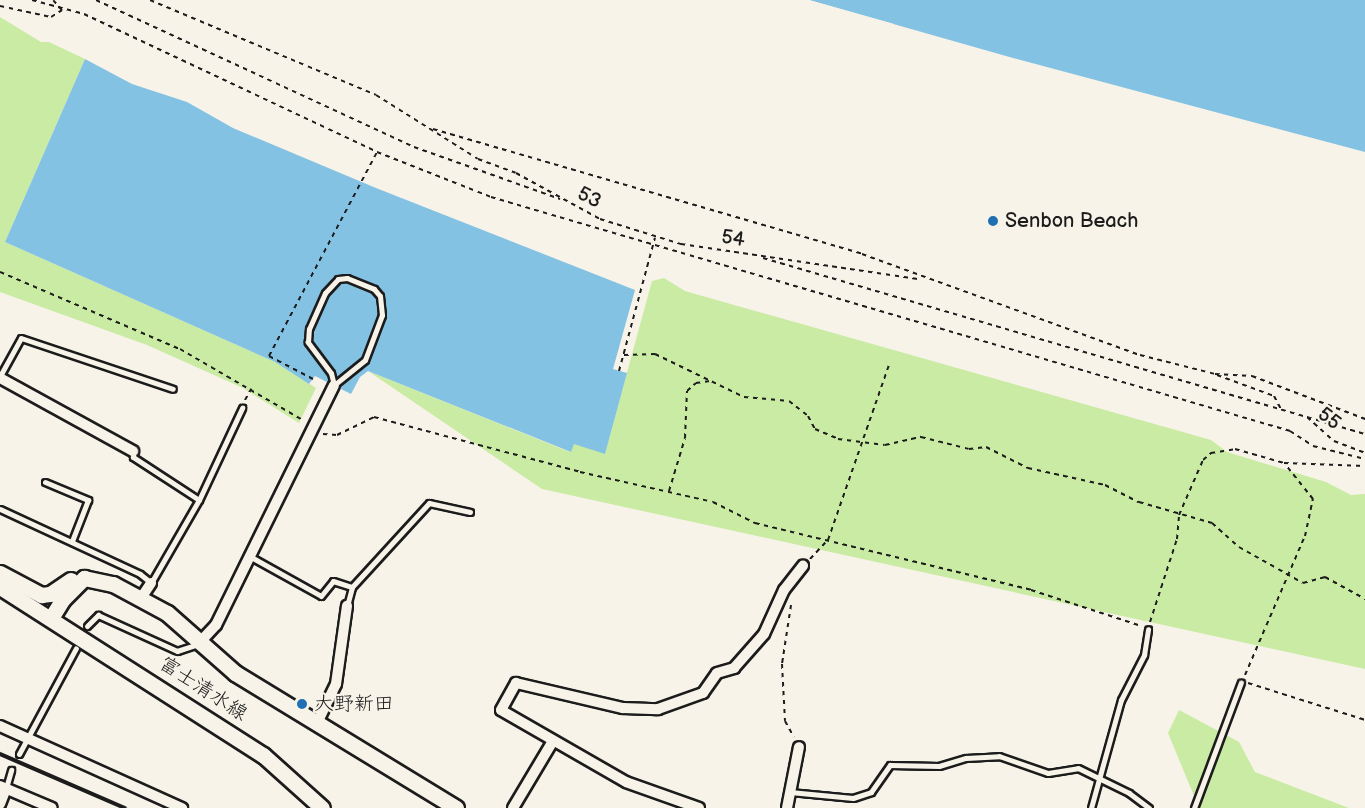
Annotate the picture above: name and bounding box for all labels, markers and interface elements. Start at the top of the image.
street label: 53 [573,182,605,214]
place label: Senbon Beach [1005,209,1138,233]
marker: Senbon Beach [986,214,1000,228]
street label: 54 [719,225,747,253]
street label: 55 [1313,402,1345,436]
street label: 富士清水線 [155,652,251,726]
place label: 大野新田 [314,692,394,716]
marker: 大野新田 [295,697,309,711]

